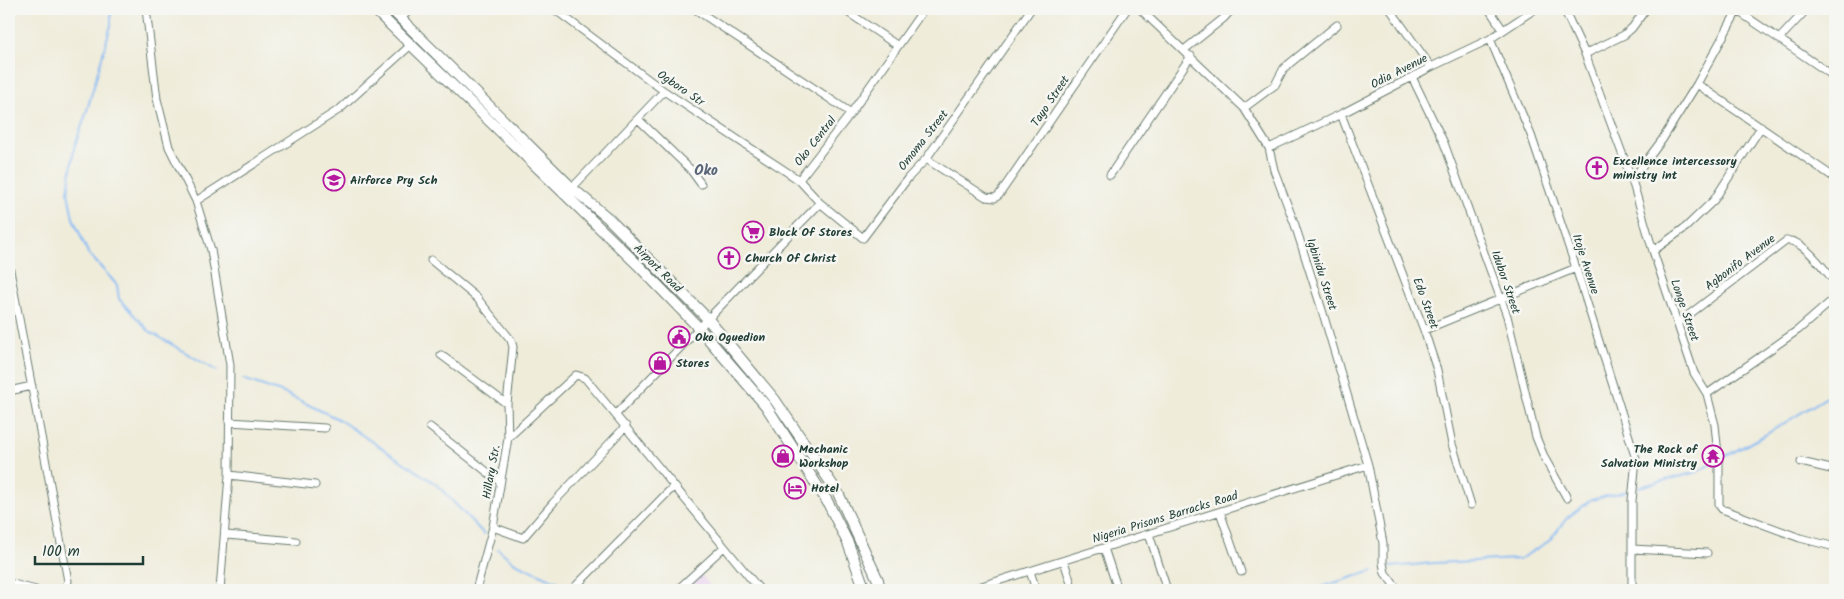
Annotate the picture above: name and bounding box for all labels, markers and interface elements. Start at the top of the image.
street label: Odia Avenue [1367,49,1432,94]
street label: Ogboro Str [653,65,709,112]
street label: Tayo Street [1026,71,1075,131]
street label: Omoma Street [894,106,953,175]
street label: Oko Central [790,112,841,171]
place label: Excellence intercessory ministry int [1613,152,1737,185]
church icon: Excellence intercessory ministry int [1585,156,1609,180]
district label: Oko [694,159,718,183]
school or university icon: Airforce Pry Sch [322,168,346,192]
place label: Airforce Pry Sch [350,171,438,190]
supermarket icon: Block Of Stores [741,220,765,244]
place label: Block Of Stores [769,223,853,242]
street label: Agbonifo Avenue [1701,229,1780,295]
street label: Itoje Avenue [1567,232,1604,297]
street label: Igbinidu Street [1301,236,1342,313]
street label: Airport Road [629,239,687,298]
church icon: Church Of Christ [717,246,741,270]
street label: Idubor Street [1486,248,1525,317]
place label: Church Of Christ [745,249,837,268]
street label: Edo Street [1407,275,1444,332]
street label: Longe Street [1665,276,1704,344]
public building icon: Oko Oguedion [667,325,691,349]
place label: Oko Oguedion [695,328,765,347]
shop icon: Stores [648,351,672,375]
place label: Stores [676,354,710,373]
place label: Mechanic Workshop [799,440,849,473]
place label: The Rock of Salvation Ministry [1601,440,1699,473]
street label: Hillary Str. [477,443,506,501]
shop icon: Mechanic Workshop [771,444,795,468]
temple icon: The Rock of Salvation Ministry [1701,444,1725,468]
hotel icon: Hotel [783,476,807,500]
place label: Hotel [811,479,840,498]
street label: Nigeria Prisons Barracks Road [1090,486,1241,549]
scale bar [35,534,142,566]
text: 100 m [42,540,80,564]

